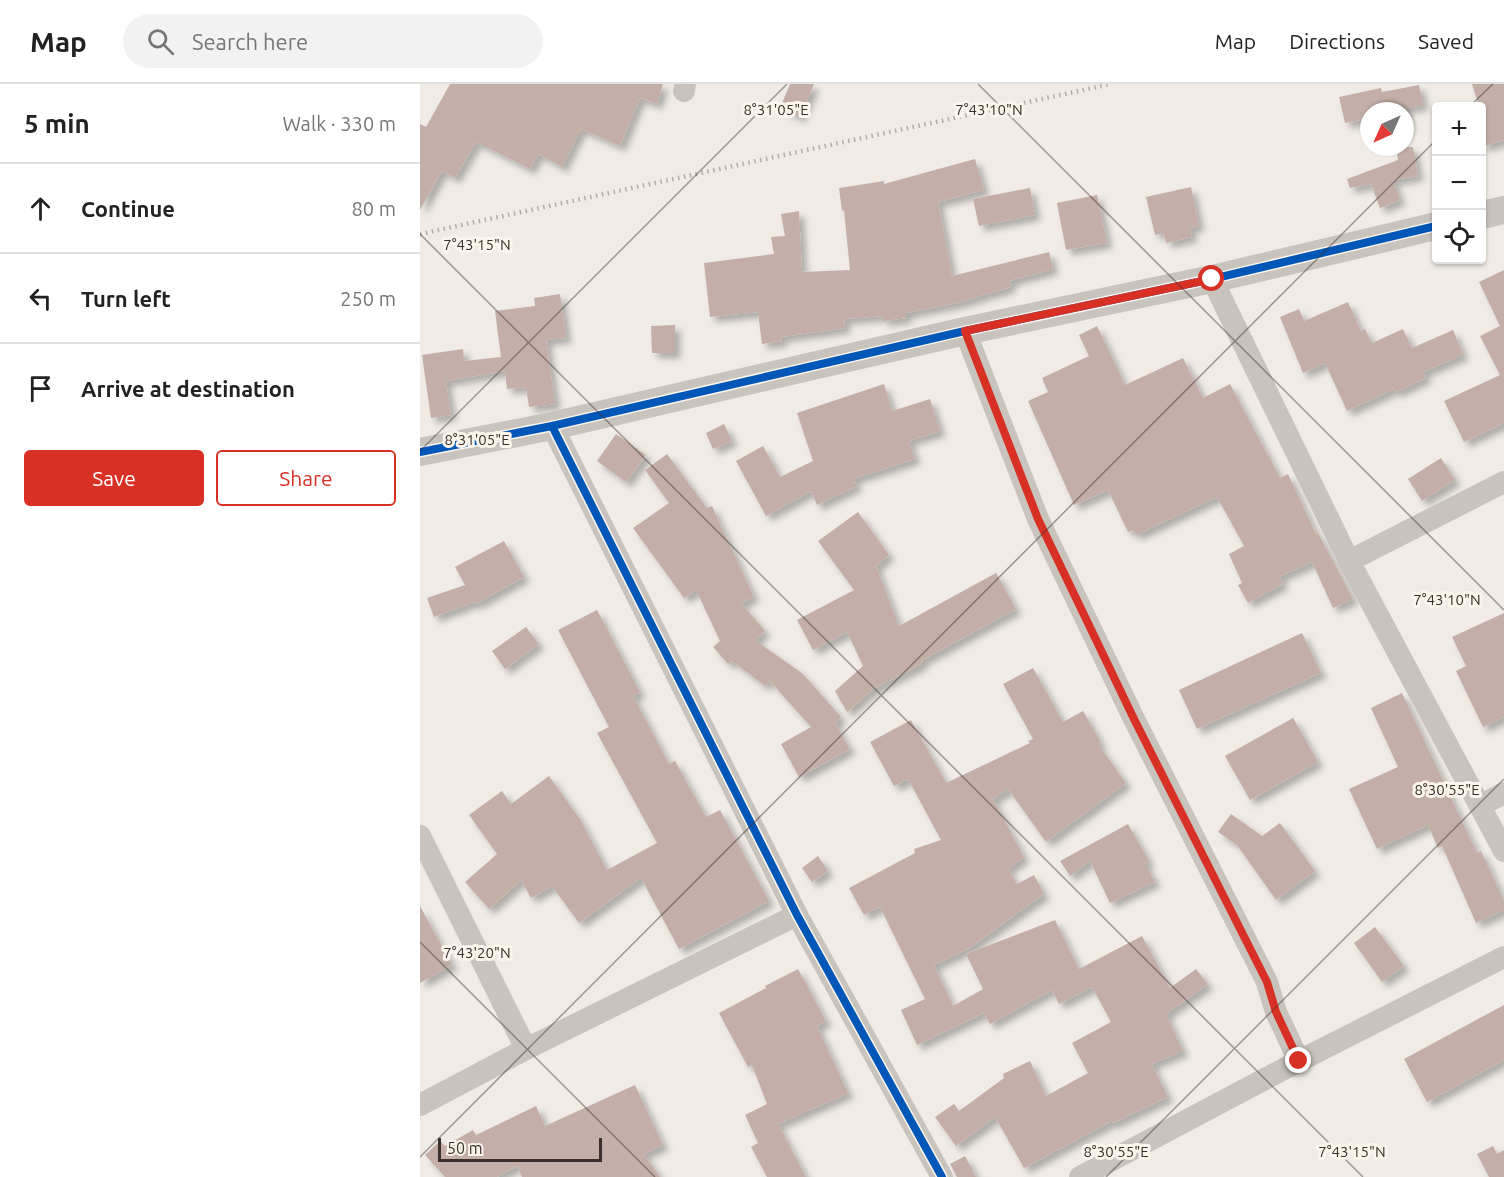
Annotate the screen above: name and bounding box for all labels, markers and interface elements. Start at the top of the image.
search box [123,14,543,68]
icon: search [144,25,177,58]
text: Map [30,26,87,57]
text: Search here [192,29,308,54]
text: Map [1215,29,1256,53]
text: Directions [1289,29,1385,53]
text: Saved [1418,29,1474,53]
text: 8°31'05"E [743,101,809,118]
text: 7°43'10"N [955,101,1023,118]
north arrow [1360,102,1414,156]
map controls [1432,102,1486,264]
button: + [1432,102,1486,156]
text: 5 min [24,109,90,138]
text: Walk · 330 m [283,112,396,135]
button: − [1432,156,1486,210]
icon: ahead [24,192,57,225]
text: Continue [81,196,175,221]
text: 80 m [352,197,396,220]
button: locate [1432,210,1486,264]
text: 7°43'15"N [443,236,511,253]
route start [1198,265,1224,291]
icon: left [24,282,57,315]
text: Turn left [81,286,171,311]
text: 250 m [340,287,396,310]
icon: arrive [24,372,57,405]
text: Arrive at destination [81,376,295,401]
text: 8°31'05"E [444,431,510,448]
button: Save [24,450,204,506]
button: Share [216,450,396,506]
text: 7°43'10"N [1413,591,1481,608]
text: 8°30'55"E [1414,781,1480,798]
text: 7°43'20"N [443,944,511,961]
route end [1285,1047,1311,1073]
scale bar [438,1135,602,1162]
text: 50 m [447,1139,483,1157]
text: 8°30'55"E [1083,1143,1149,1160]
text: 7°43'15"N [1318,1143,1386,1160]

